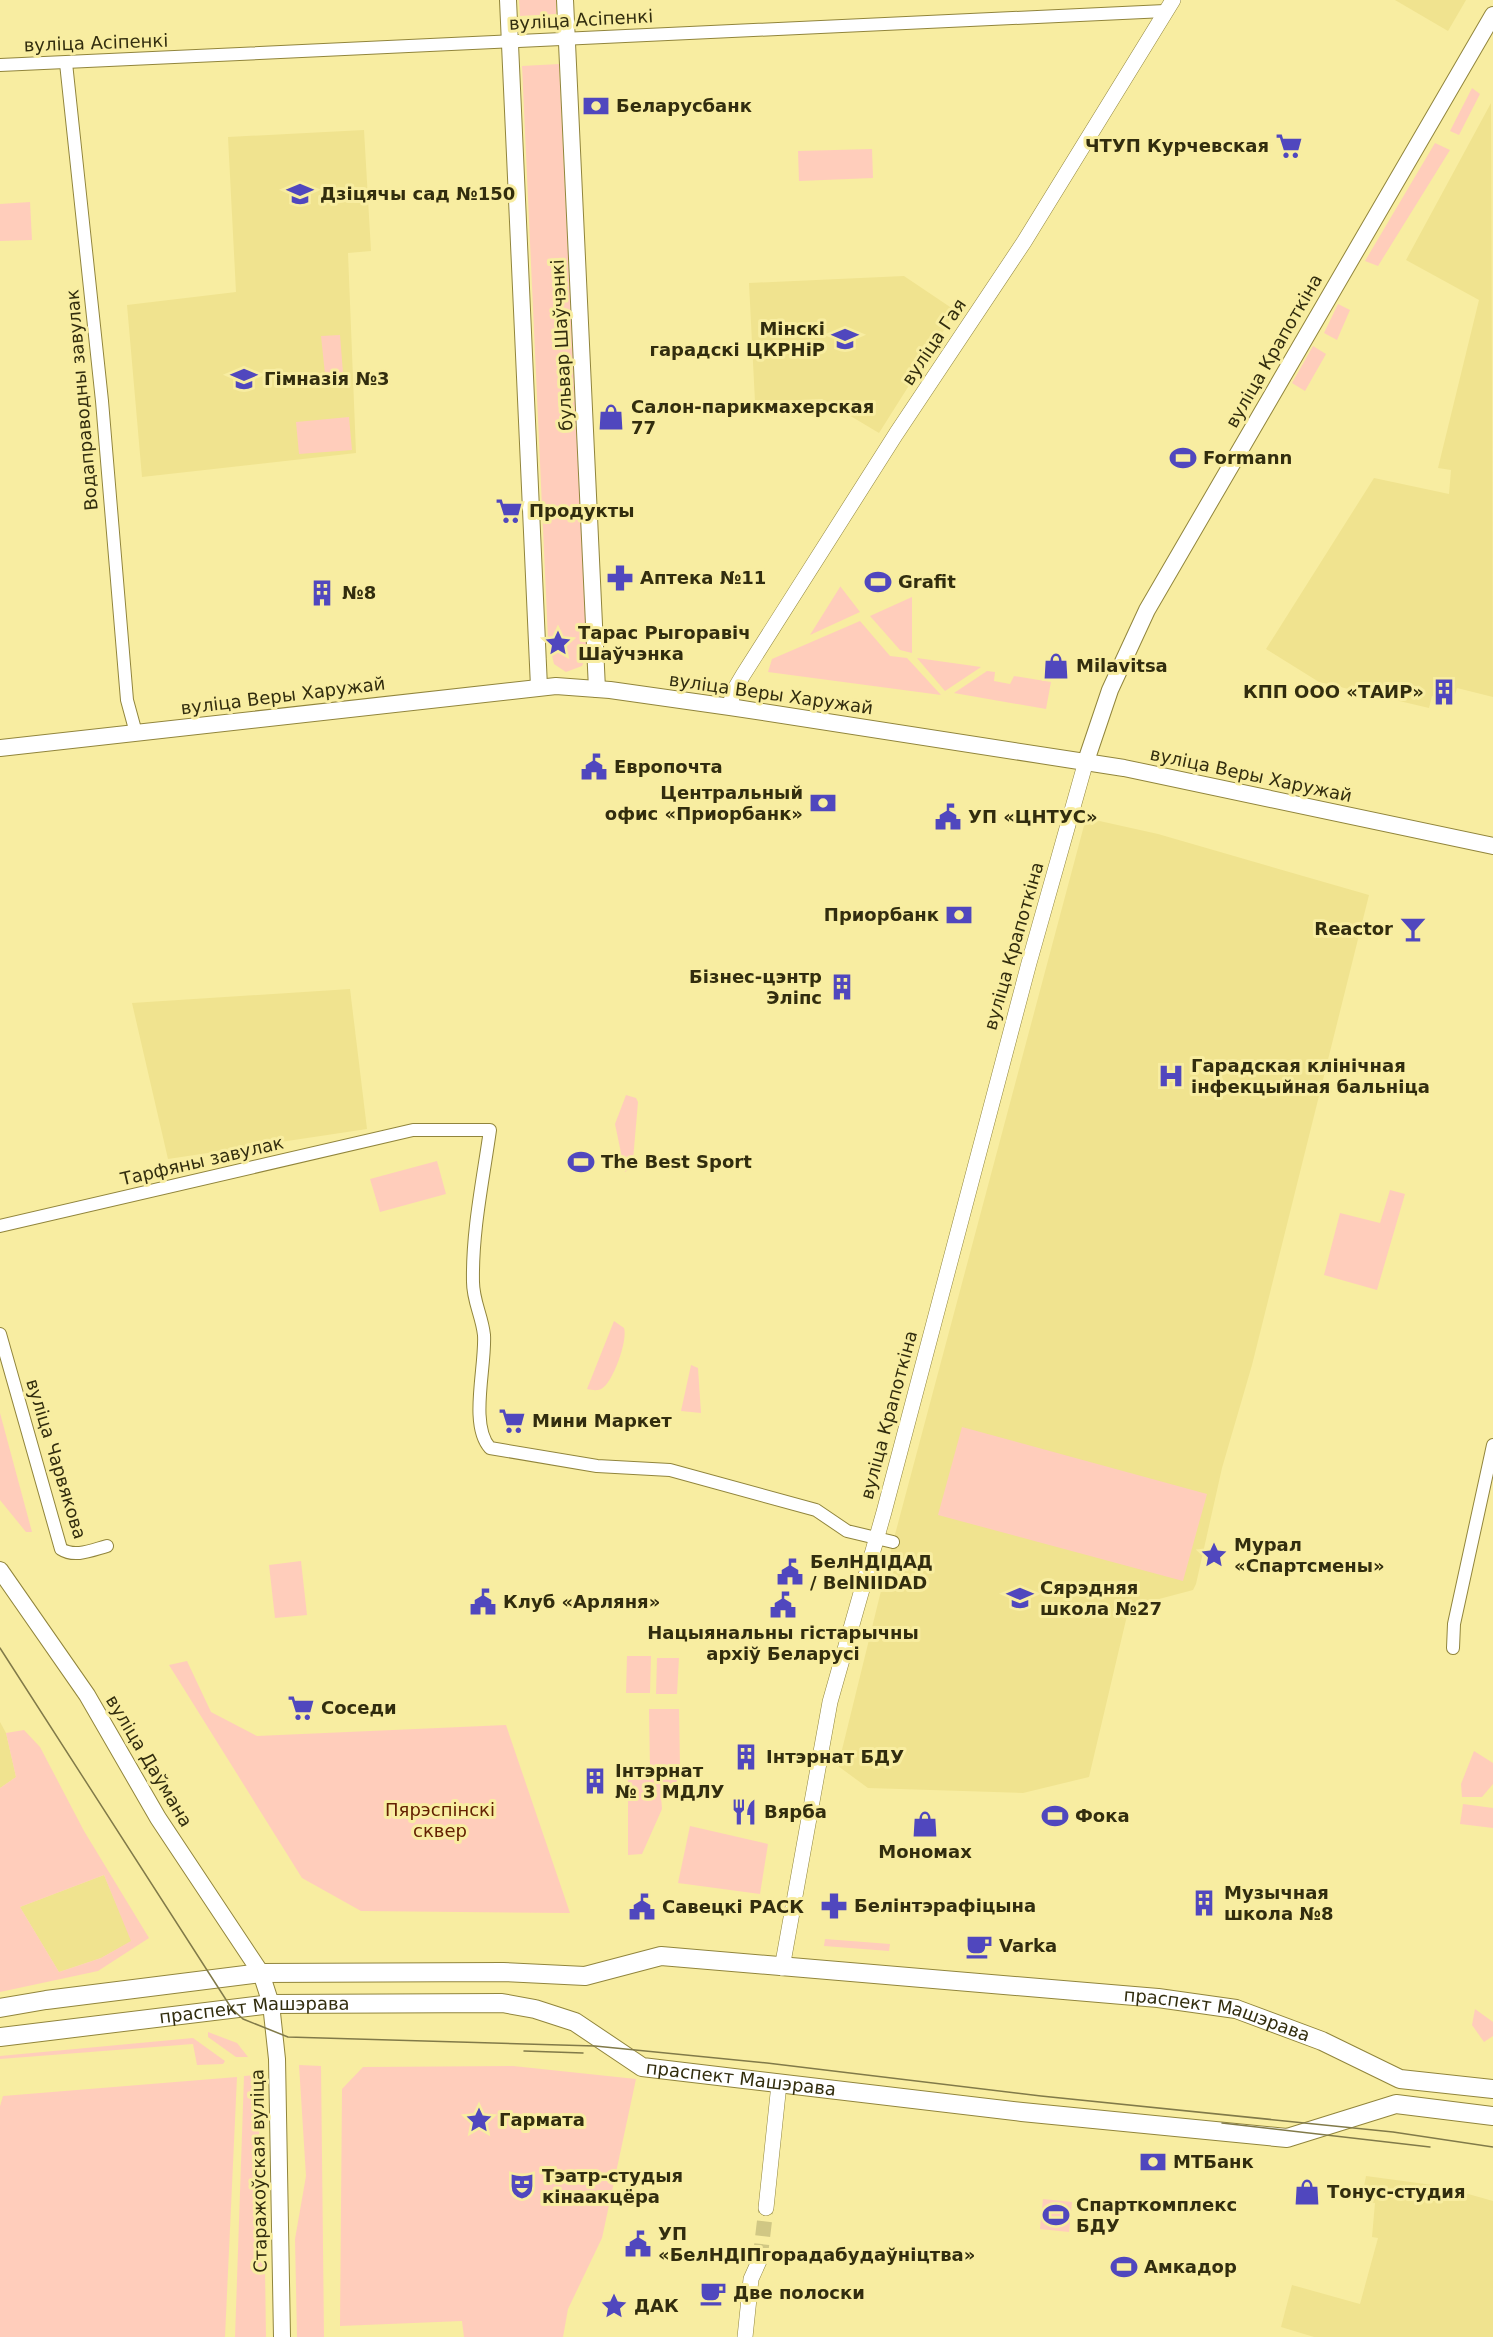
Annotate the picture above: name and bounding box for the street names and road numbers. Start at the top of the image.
street label: вуліца Асіпенкі [508,5,654,34]
street label: вуліца Асіпенкі [23,29,169,56]
street label: бульвар Шаўчэнкі [547,259,576,431]
street label: вуліца Крапоткіна [1221,270,1326,431]
street label: Водаправодны завулак [61,288,102,512]
street label: вуліца Гая [897,295,970,389]
street label: вуліца Веры Харужай [668,669,874,718]
street label: вуліца Веры Харужай [179,673,386,718]
street label: вуліца Веры Харужай [1148,743,1354,806]
street label: вуліца Крапоткіна [979,859,1048,1032]
street label: Тарфяны завулак [117,1132,286,1190]
street label: вуліца Крапоткіна [856,1328,921,1502]
street label: вуліца Чарвякова [22,1376,91,1542]
street label: вуліца Даўмана [102,1691,197,1830]
street label: праспект Машэрава [1123,1984,1313,2046]
street label: праспект Машэрава [158,1993,350,2028]
street label: праспект Машэрава [645,2057,837,2100]
street label: Старажоўская вуліца [246,2069,271,2273]

